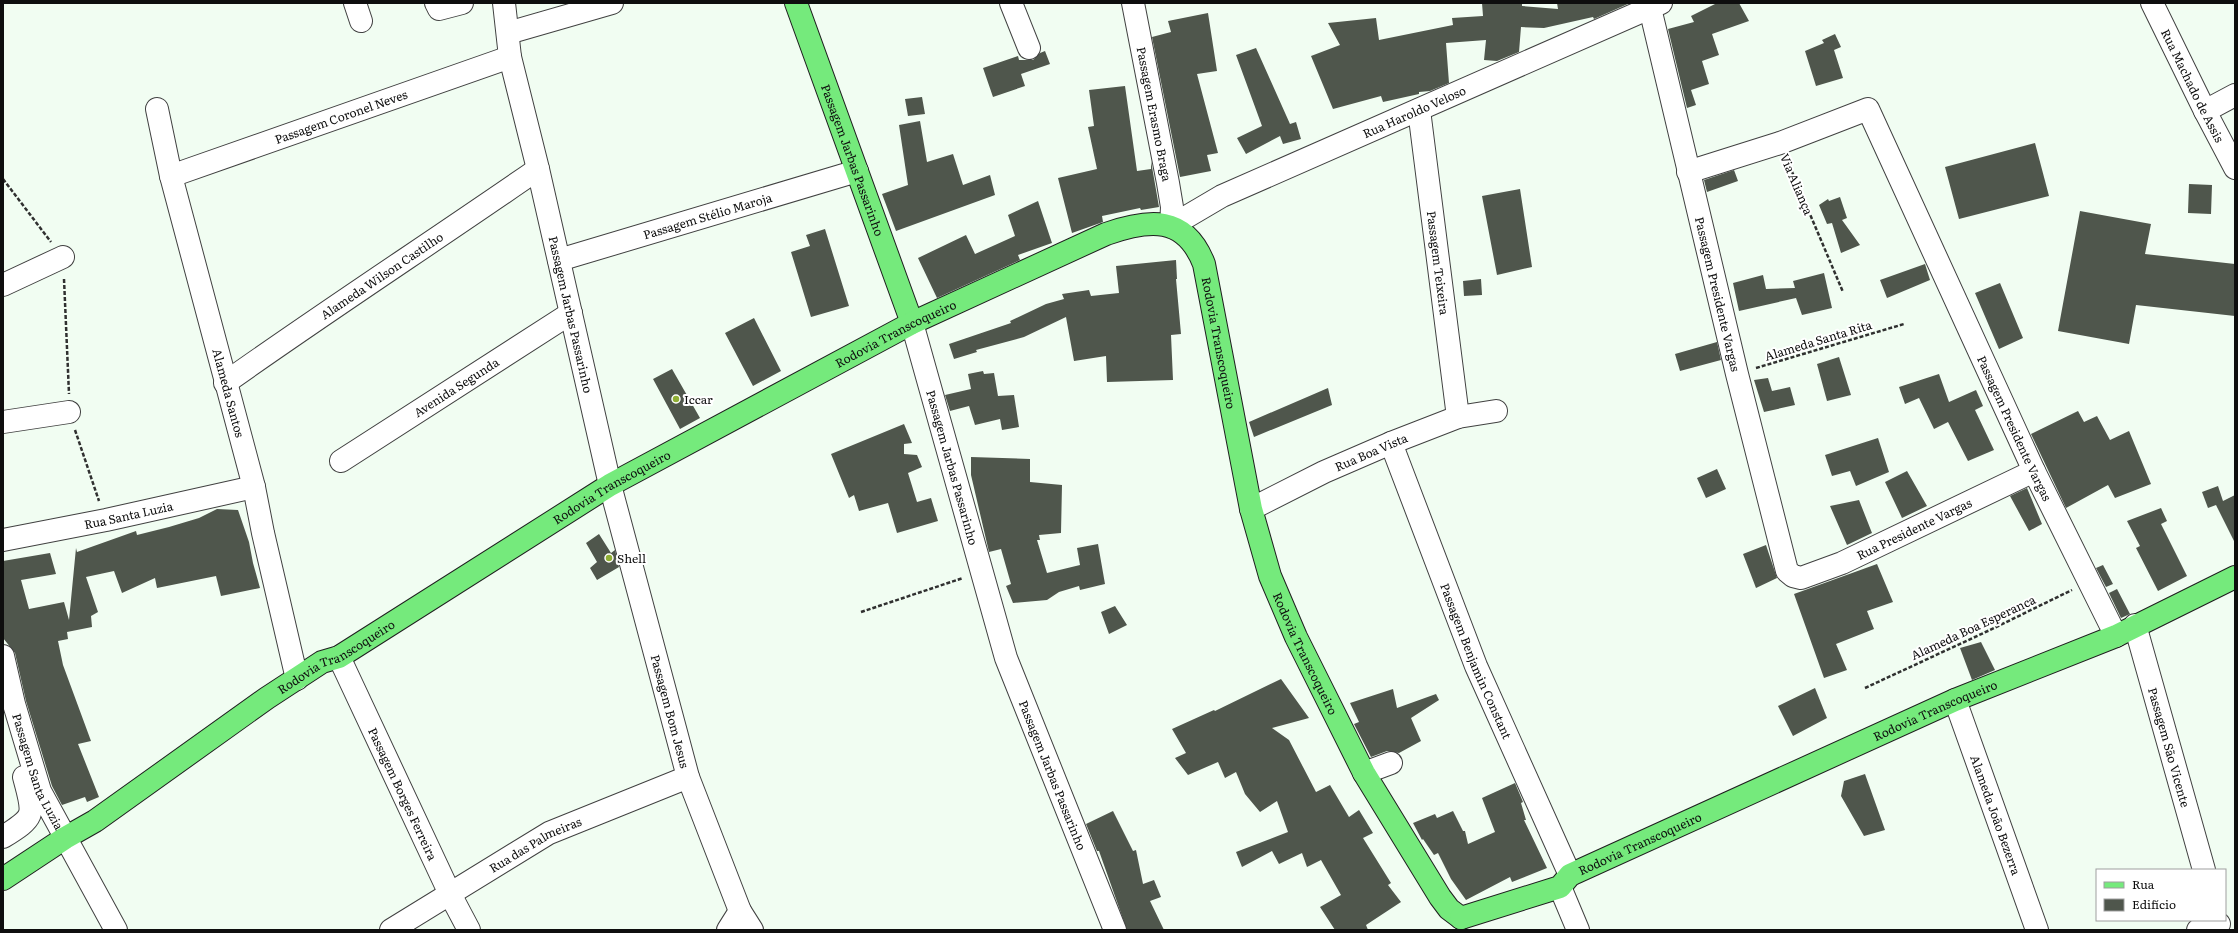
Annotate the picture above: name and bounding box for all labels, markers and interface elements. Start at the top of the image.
street label: Rua Machado de Assis [2157,26,2229,146]
street label: Passagem Erasmo Braga [1133,45,1177,183]
street label: Rua Haroldo Veloso [1360,81,1469,142]
street label: Passagem Jarbas Passarinho [817,82,889,239]
street label: Passagem Coronel Neves [272,85,410,148]
street label: Via Aliança [1776,151,1818,218]
street label: Passagem Stélio Maroja [641,188,775,243]
street label: Passagem Teixeira [1423,210,1454,316]
street label: Passagem Presidente Vargas [1691,215,1745,374]
street label: Alameda Wilson Castilho [317,227,447,323]
street label: Passagem Jarbas Passarinho [545,234,598,395]
street label: Rodovia Transcoqueiro [1198,275,1241,410]
street label: Rodovia Transcoqueiro [832,295,959,372]
street label: Alameda Santa Rita [1762,315,1874,365]
street label: Alameda Santos [208,346,250,440]
street label: Avenida Segunda [410,352,503,421]
street label: Passagem Presidente Vargas [1973,352,2057,504]
street label: Passagem Jarbas Passarinho [922,388,983,547]
place label: Iccar [684,390,713,408]
marker: Iccar [671,394,681,404]
street label: Rua Boa Vista [1332,428,1411,475]
street label: Rodovia Transcoqueiro [549,445,674,528]
street label: Rua Presidente Vargas [1853,493,1975,564]
street label: Rua Santa Luzia [82,496,175,533]
place label: Shell [617,549,646,567]
marker: Shell [604,553,614,563]
street label: Passagem Benjamin Constant [1436,580,1517,742]
street label: Rodovia Transcoqueiro [1269,589,1342,718]
street label: Alameda Boa Esperanca [1908,590,2039,664]
street label: Rodovia Transcoqueiro [274,615,398,698]
street label: Passagem Bom Jesus [647,652,694,771]
street label: Rodovia Transcoqueiro [1870,675,2000,745]
street label: Passagem São Vicente [2144,685,2195,809]
street label: Passagem Jarbas Passarinho [1015,697,1091,853]
street label: Passagem Santa Luzia [8,711,69,833]
street label: Passagem Borges Ferreira [364,724,442,864]
street label: Alameda João Bezerra [1966,752,2026,878]
street label: Rodovia Transcoqueiro [1575,807,1704,879]
street label: Rua das Palmeiras [485,812,585,877]
legend [2096,869,2226,921]
text: Rua [2132,875,2155,893]
text: Edifício [2132,895,2176,913]

